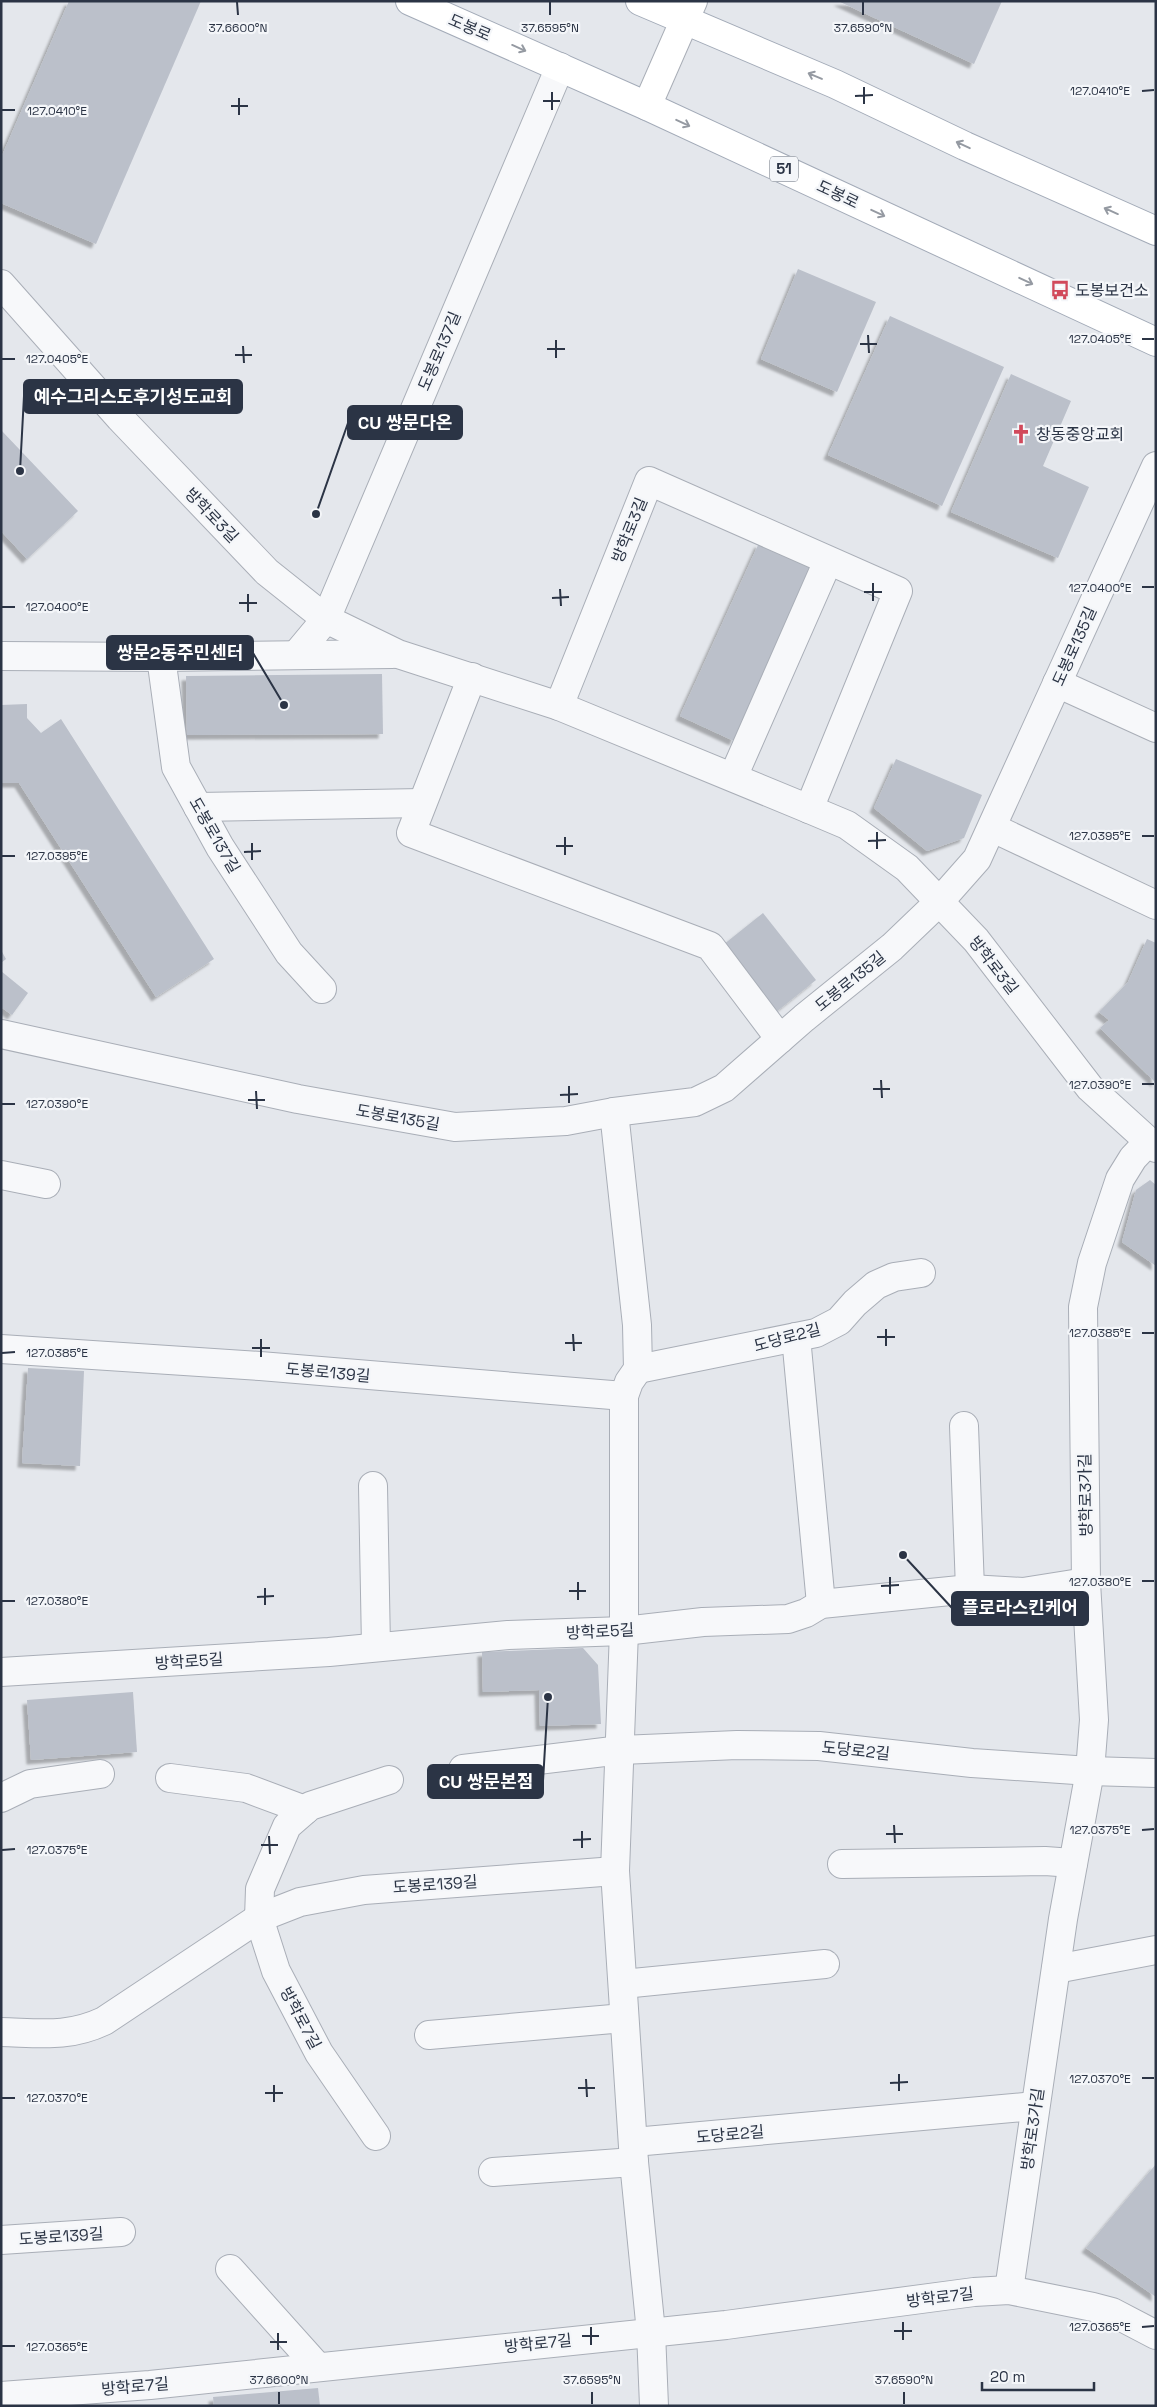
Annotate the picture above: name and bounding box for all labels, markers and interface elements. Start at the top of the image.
street label: 도봉로 [445,9,494,46]
text: 37.6600°N [209,20,267,36]
text: 37.6595°N [521,20,579,36]
text: 37.6590°N [834,20,892,36]
one-way arrow [511,44,526,54]
one-way arrow [808,71,823,81]
text: 127.0410°E [1070,83,1130,99]
text: 127.0410°E [27,103,87,119]
one-way arrow [675,118,690,128]
one-way arrow [956,139,971,149]
road number: 51 [770,156,798,182]
street label: 도봉로 [813,176,862,213]
one-way arrow [1104,205,1119,215]
one-way arrow [870,209,885,218]
one-way arrow [1018,277,1033,287]
bus stop icon: 도봉보건소 [1049,279,1071,301]
place label: 도봉보건소 [1075,280,1149,301]
street label: 도봉로137길 [413,308,466,394]
text: 127.0405°E [1069,331,1131,347]
text: 127.0405°E [26,351,88,367]
callout: 예수그리스도후기성도교회 [24,380,242,413]
text: 예수그리스도후기성도교회 [34,385,232,408]
callout: CU 쌍문다온 [348,406,462,439]
text: CU 쌍문다온 [358,411,452,434]
church icon: 창동중앙교회 [1010,423,1032,445]
place label: 창동중앙교회 [1036,424,1124,445]
street label: 방학로3길 [180,483,243,547]
street label: 방학로3길 [607,494,652,566]
text: 127.0400°E [1069,580,1132,596]
text: 127.0400°E [26,599,89,615]
street label: 도봉로135길 [1048,603,1101,689]
callout: 쌍문2동주민센터 [107,636,253,669]
text: 쌍문2동주민센터 [117,641,243,664]
street label: 도봉로137길 [184,794,245,877]
text: 127.0395°E [1069,828,1131,844]
text: 127.0395°E [26,848,88,864]
street label: 방학로3길 [964,932,1023,999]
street label: 도봉로135길 [811,947,890,1016]
text: 127.0390°E [1069,1077,1131,1093]
text: 127.0390°E [26,1096,88,1112]
street label: 도봉로135길 [354,1100,442,1135]
street label: 도당로2길 [751,1318,823,1356]
text: 127.0385°E [1069,1325,1131,1341]
text: 127.0385°E [26,1345,88,1361]
street label: 도봉로139길 [285,1358,371,1387]
street label: 방학로3가길 [1074,1453,1097,1537]
text: 127.0380°E [1069,1574,1131,1590]
callout: 플로라스킨케어 [952,1592,1088,1625]
text: 127.0380°E [26,1593,88,1609]
text: 플로라스킨케어 [962,1596,1078,1619]
street label: 방학로5길 [565,1619,635,1644]
street label: 방학로5길 [154,1649,224,1674]
street label: 도당로2길 [821,1736,891,1765]
callout: CU 쌍문본점 [428,1765,543,1798]
text: CU 쌍문본점 [439,1770,533,1793]
text: 127.0375°E [1069,1822,1131,1838]
text: 127.0375°E [26,1842,88,1858]
street label: 도봉로139길 [392,1871,478,1898]
street label: 방학로7길 [275,1983,326,2053]
text: 127.0370°E [1069,2071,1131,2087]
street label: 방학로3가길 [1016,2086,1049,2172]
text: 127.0370°E [26,2090,88,2106]
street label: 도당로2길 [695,2121,765,2148]
street label: 도봉로139길 [18,2223,104,2250]
street label: 방학로7길 [905,2283,975,2312]
text: 127.0365°E [1069,2319,1131,2335]
street label: 방학로7길 [503,2330,573,2357]
text: 127.0365°E [26,2339,88,2355]
scale bar [982,2360,1094,2392]
text: 20 m [990,2367,1025,2386]
text: 37.6600°N [250,2372,308,2388]
text: 37.6595°N [563,2372,621,2388]
text: 37.6590°N [875,2372,933,2388]
street label: 방학로7길 [100,2373,170,2400]

